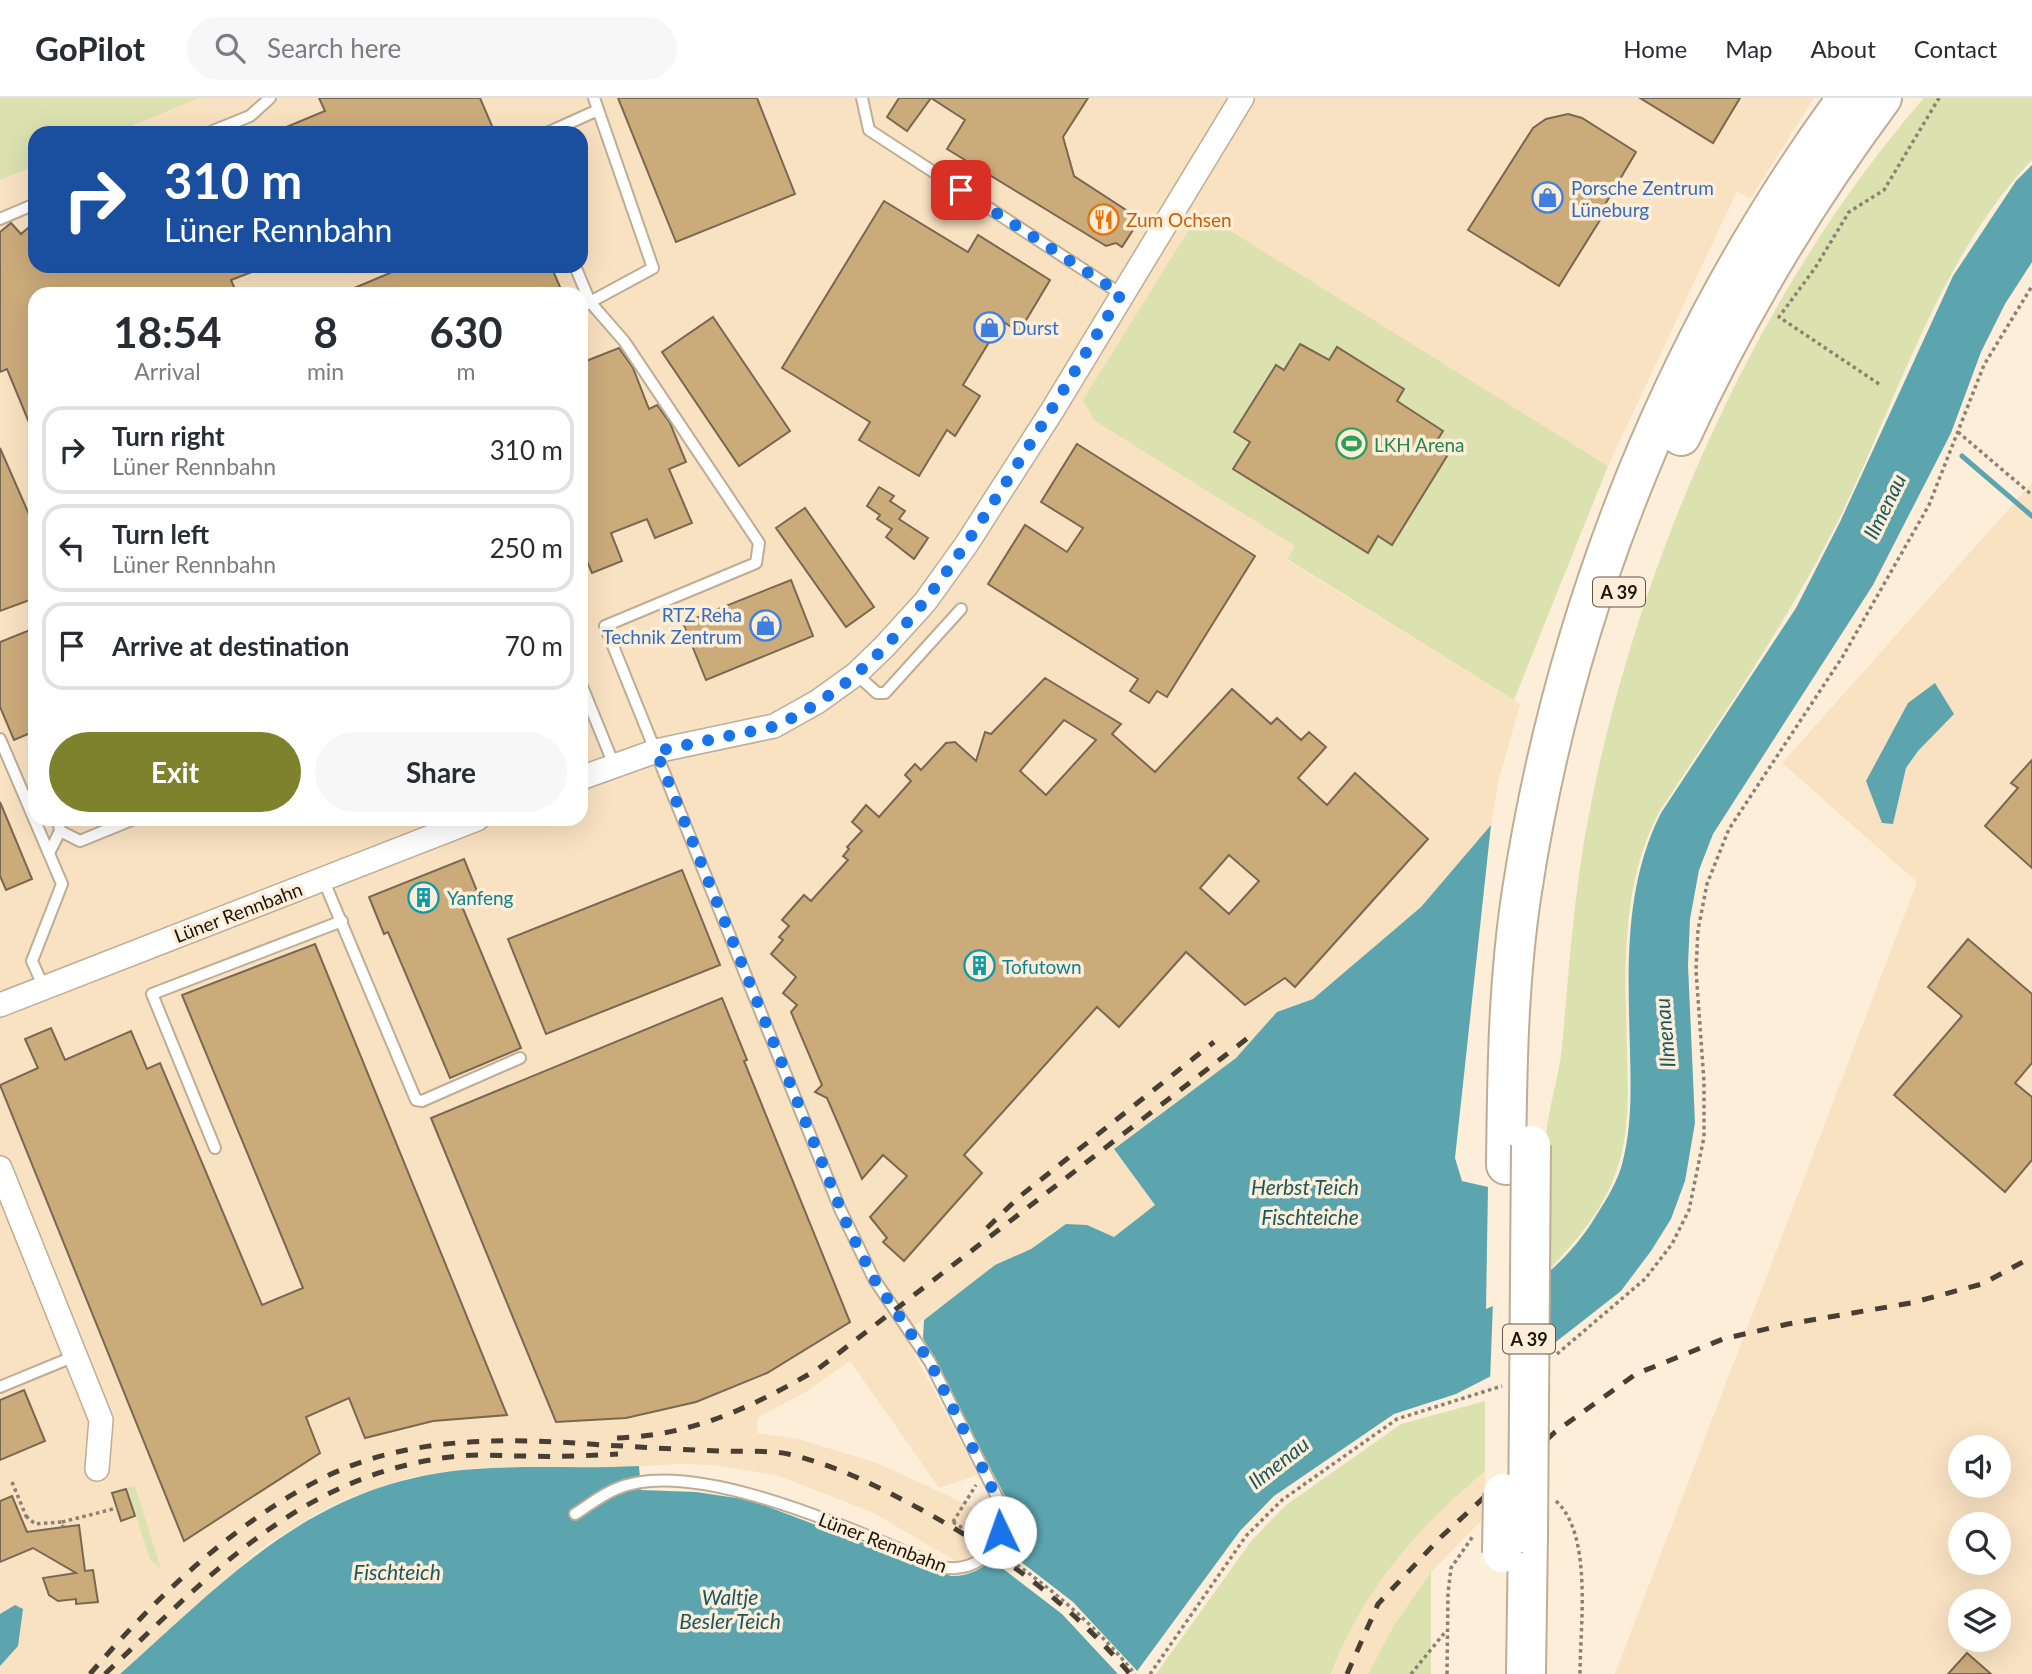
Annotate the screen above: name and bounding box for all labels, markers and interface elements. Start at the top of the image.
search box [187,17,677,80]
text: GoPilot [35,28,145,68]
icon: search [211,29,249,67]
text: Search here [267,32,401,64]
text: Home [1623,34,1687,63]
text: Map [1725,34,1773,63]
text: About [1811,34,1876,63]
text: Contact [1914,34,1997,63]
text: 310 m [164,151,302,209]
icon: right [49,154,140,245]
pin [931,160,991,220]
icon: arrive [942,171,980,209]
place label: Porsche Zentrum Lüneburg [1571,176,1714,221]
shop icon: Porsche Zentrum Lüneburg [1531,181,1565,215]
restaurant icon: Zum Ochsen [1086,202,1120,236]
place label: Zum Ochsen [1126,208,1232,231]
text: Lüner Rennbahn [164,210,392,249]
text: 18:54 [113,307,222,357]
text: 8 [313,307,338,357]
text: 630 [430,307,503,357]
shop icon: Durst [972,310,1006,344]
place label: Durst [1012,316,1059,339]
text: Arrival [134,357,201,385]
text: min [307,357,344,385]
text: m [457,357,476,385]
text: Turn right [112,420,225,452]
sports icon: LKH Arena [1334,427,1368,461]
icon: right [53,431,91,469]
place label: LKH Arena [1374,433,1465,456]
text: 310 m [490,434,563,466]
text: Lüner Rennbahn [112,452,276,480]
water label: Ilmenau [1857,469,1911,543]
text: Turn left [112,518,209,550]
icon: left [53,529,91,567]
text: 250 m [490,532,563,564]
text: Lüner Rennbahn [112,550,276,578]
road number: A 39 [1593,578,1645,606]
place label: RTZ Reha Technik Zentrum [602,603,742,648]
shop icon: RTZ Reha Technik Zentrum [748,608,782,642]
icon: arrive [53,627,91,665]
text: Arrive at destination [112,630,349,662]
text: 70 m [505,630,563,662]
button: Exit [49,732,301,812]
button: Share [315,732,567,812]
street label: Lüner Rennbahn [171,877,305,947]
building icon: Yanfeng [407,880,441,914]
place label: Yanfeng [447,886,514,909]
building icon: Tofutown [962,949,996,983]
place label: Tofutown [1002,955,1082,978]
water label: Ilmenau [1649,997,1679,1069]
water label: Herbst Teich [1251,1174,1359,1199]
water label: Fischteiche [1261,1204,1359,1229]
road number: A 39 [1503,1324,1555,1354]
water label: Ilmenau [1243,1431,1313,1493]
map controls [1948,1435,2011,1652]
button: sound [1948,1435,2011,1498]
position arrow [963,1495,1037,1569]
street label: Lüner Rennbahn [816,1507,950,1577]
button: search [1948,1512,2011,1575]
water label: Fischteich [353,1559,441,1584]
water label: Waltje Besler Teich [679,1584,781,1633]
button: layers [1948,1589,2011,1652]

